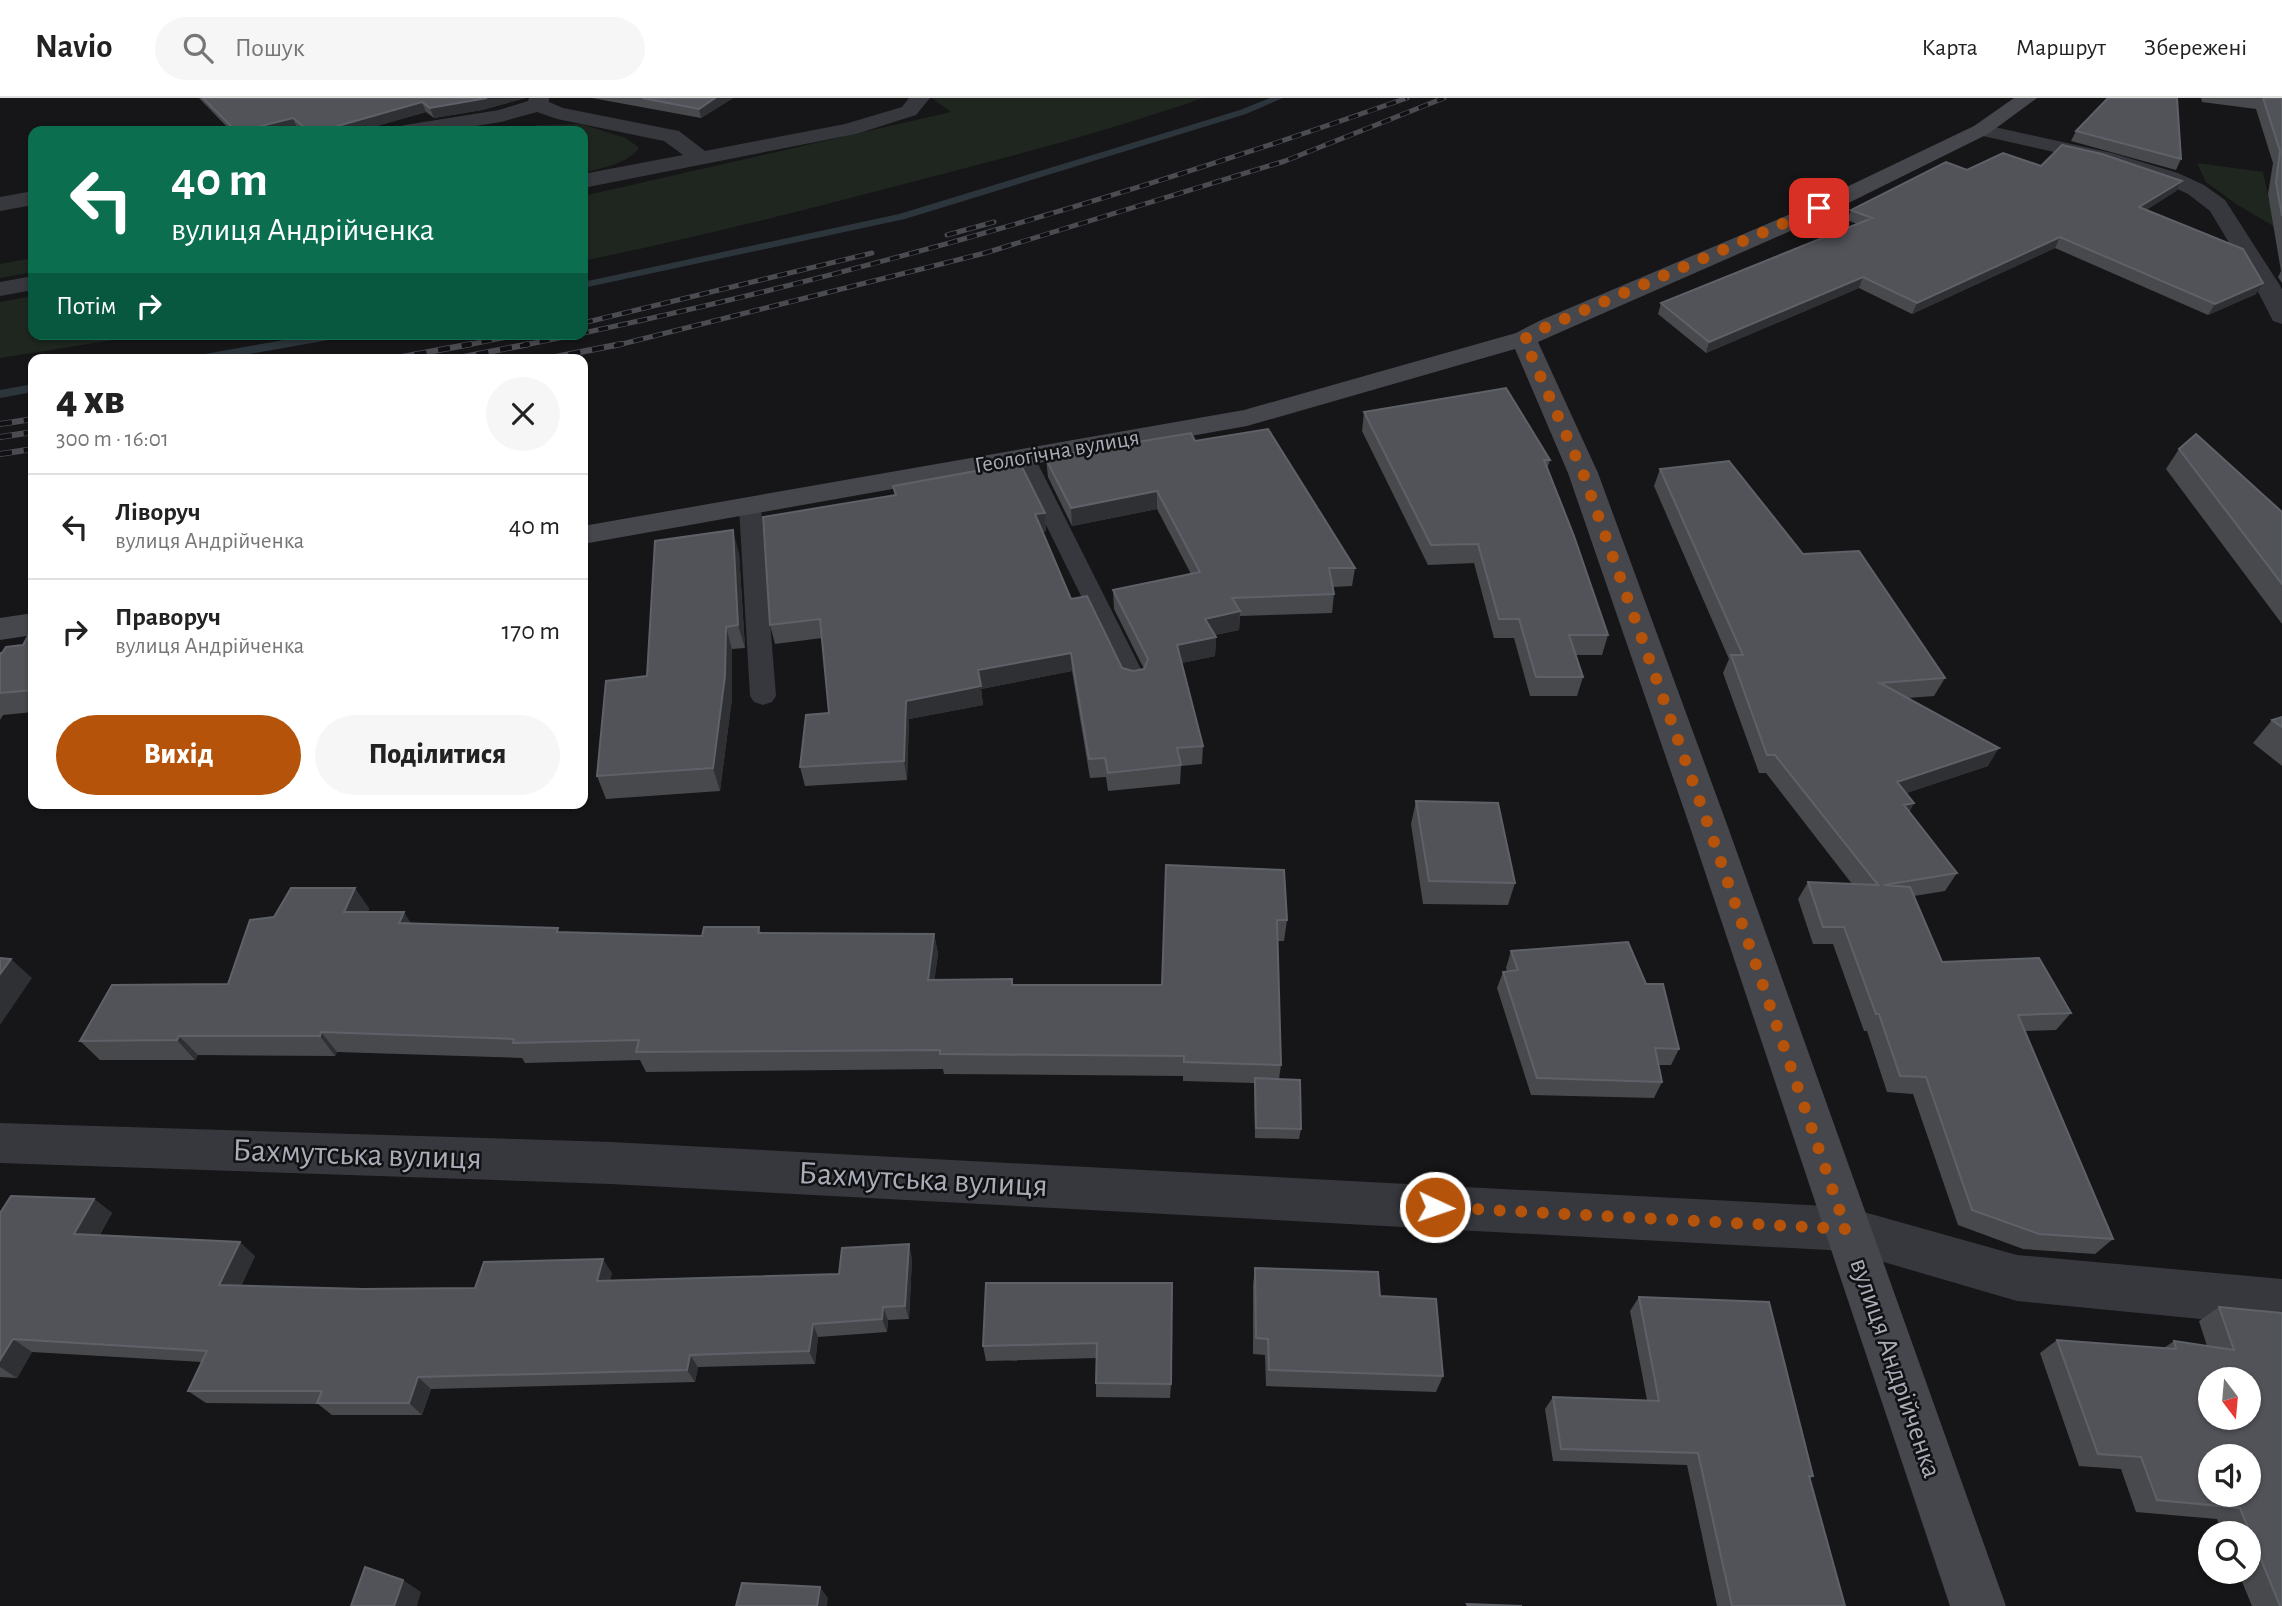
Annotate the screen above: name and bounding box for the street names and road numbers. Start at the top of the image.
street label: Геологічна вулиця [973,426,1141,478]
street label: Бахмутська вулиця [232,1134,482,1176]
street label: Бахмутська вулиця [797,1157,1049,1203]
street label: вулиця Андрійченка [1844,1255,1946,1482]

